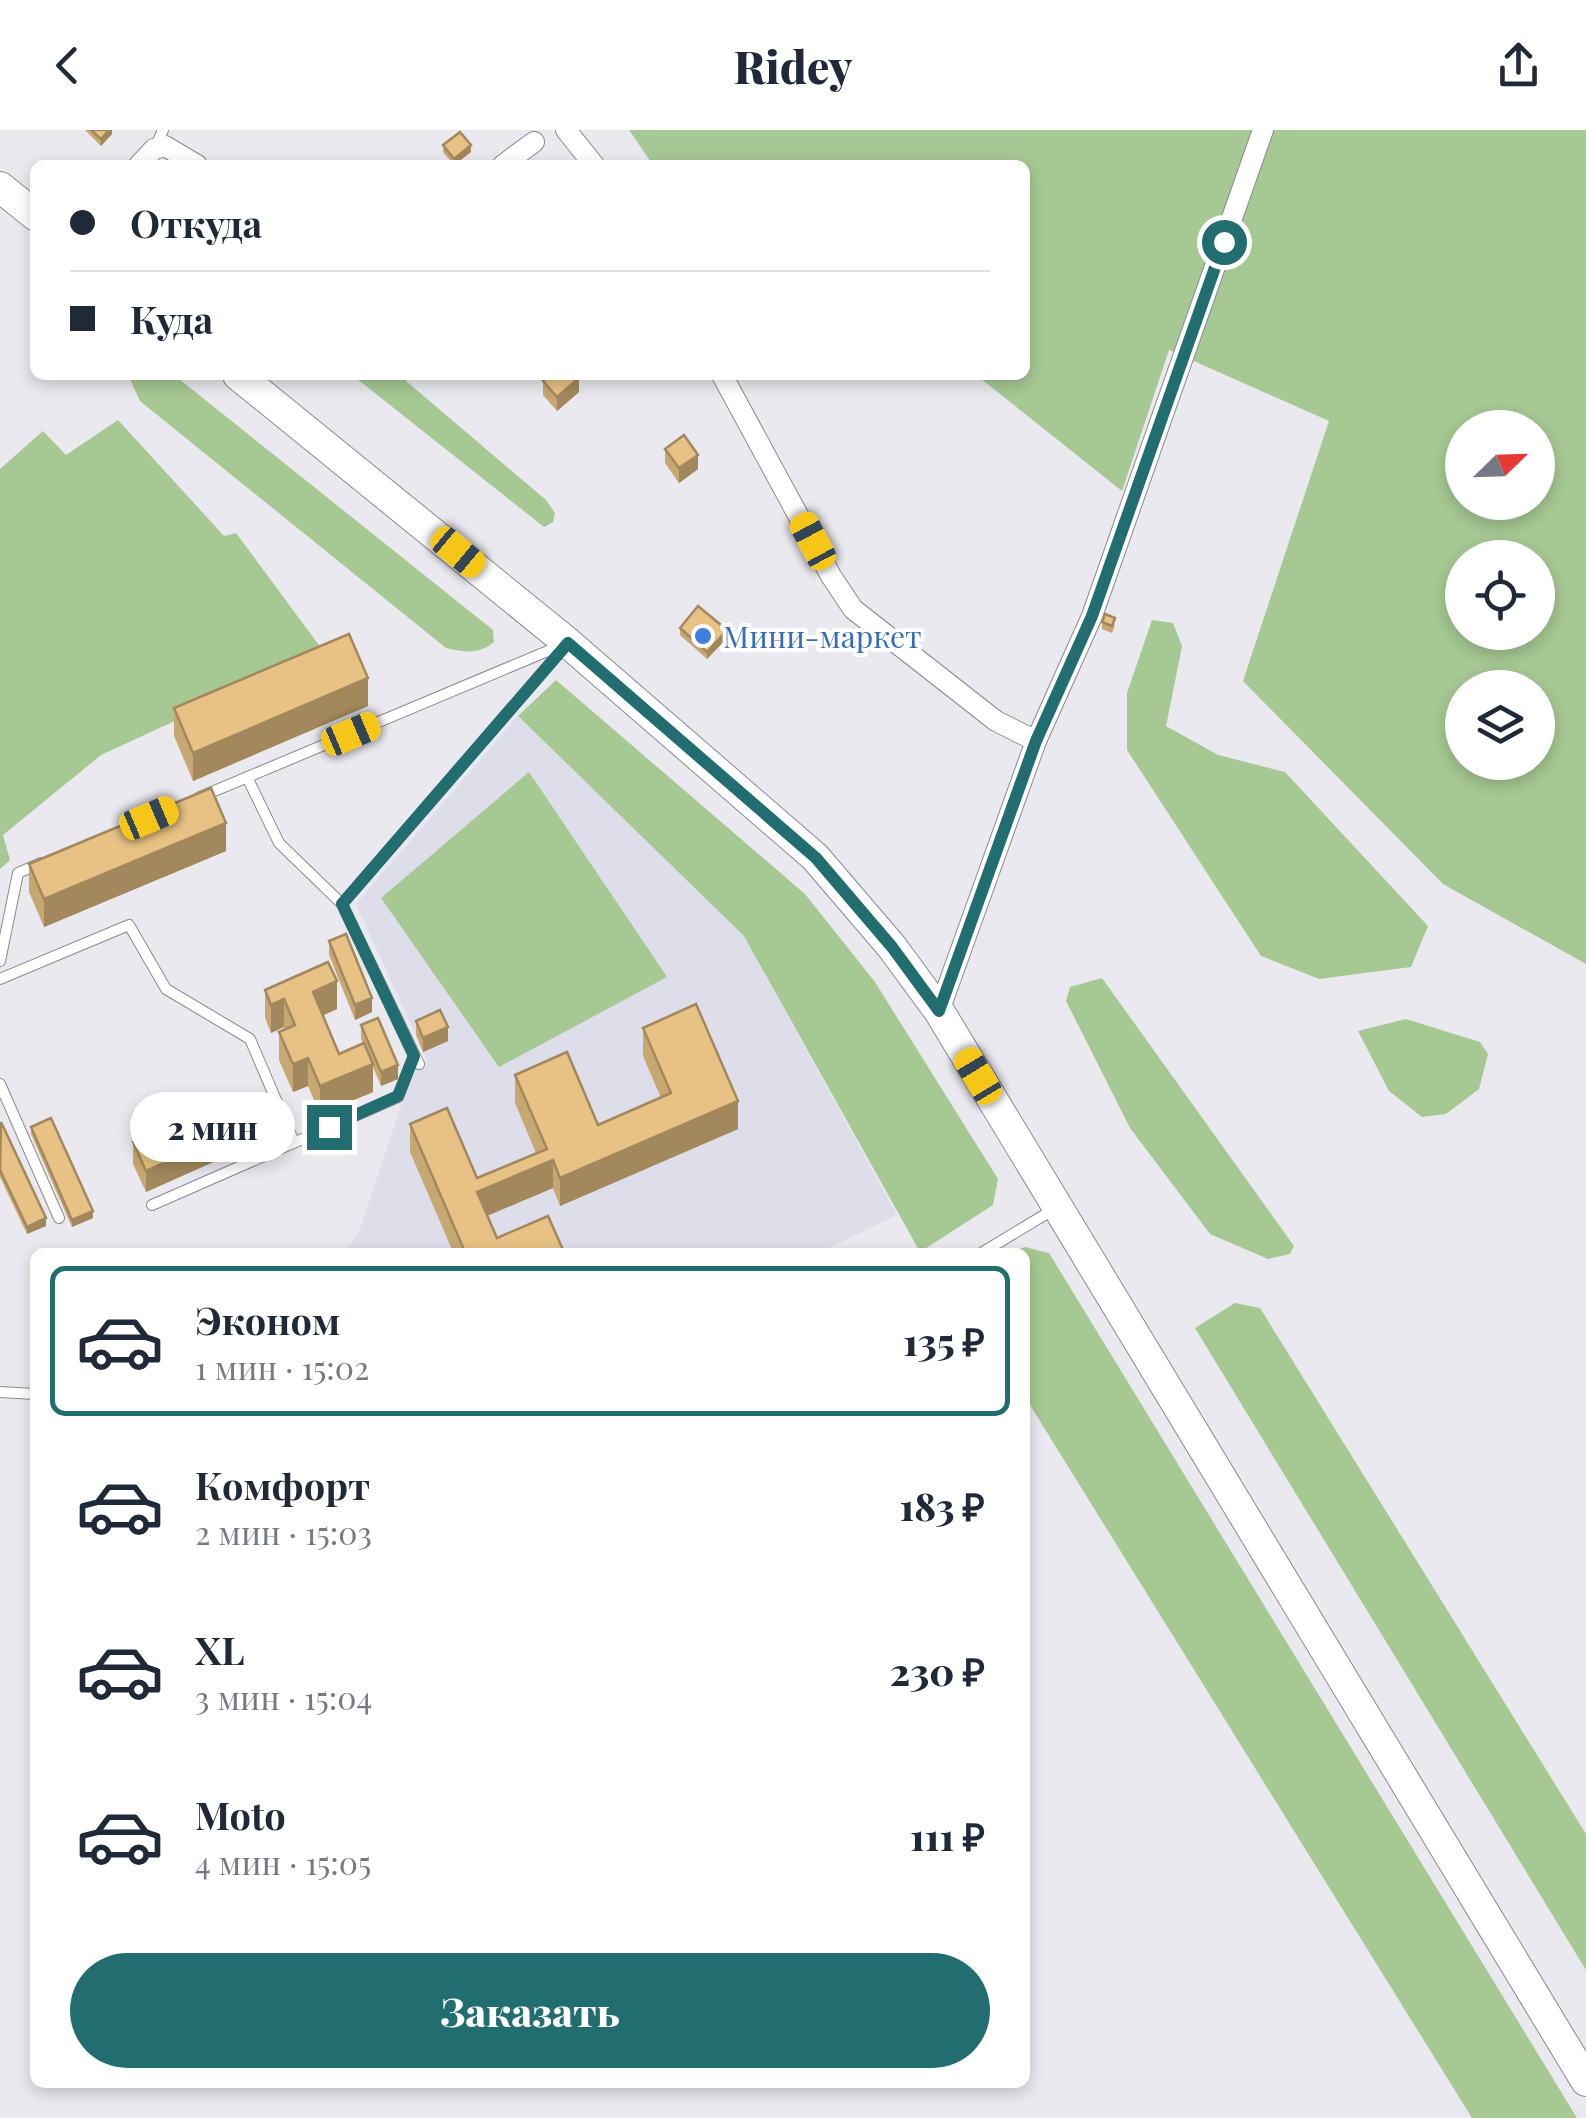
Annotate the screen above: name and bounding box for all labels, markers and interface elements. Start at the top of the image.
text: Ridey [733,35,853,95]
icon: back [40,38,95,93]
icon: share [1491,38,1546,93]
text: Откуда [130,197,262,248]
route start [1202,220,1247,265]
text: Куда [130,293,213,344]
north arrow [1445,410,1555,520]
map controls [1445,410,1555,780]
car [786,507,840,575]
car [425,521,491,583]
button: locate [1445,540,1555,650]
place label: Мини-маркет [723,616,922,656]
marker: Мини-маркет [692,625,714,647]
button: layers [1445,670,1555,780]
car [318,708,384,760]
car [116,792,182,844]
car [950,1043,1006,1109]
callout: 2 мин [129,1092,294,1162]
text: 2 мин [167,1105,258,1148]
route end [307,1105,352,1150]
text: Эконом [195,1294,340,1345]
icon: car [75,1296,165,1386]
text: 135 ₽ [903,1315,985,1366]
text: 1 мин · 15:02 [195,1345,369,1388]
text: Комфорт [195,1459,370,1510]
icon: car [75,1461,165,1551]
text: 183 ₽ [899,1480,985,1531]
text: 2 мин · 15:03 [195,1510,372,1553]
text: XL [195,1624,244,1675]
icon: car [75,1626,165,1716]
text: 230 ₽ [890,1645,985,1696]
text: 3 мин · 15:04 [195,1675,372,1718]
text: Moto [195,1789,286,1840]
icon: car [75,1791,165,1881]
text: 111 ₽ [910,1810,985,1861]
text: 4 мин · 15:05 [195,1840,371,1883]
button: Заказать [70,1953,990,2068]

